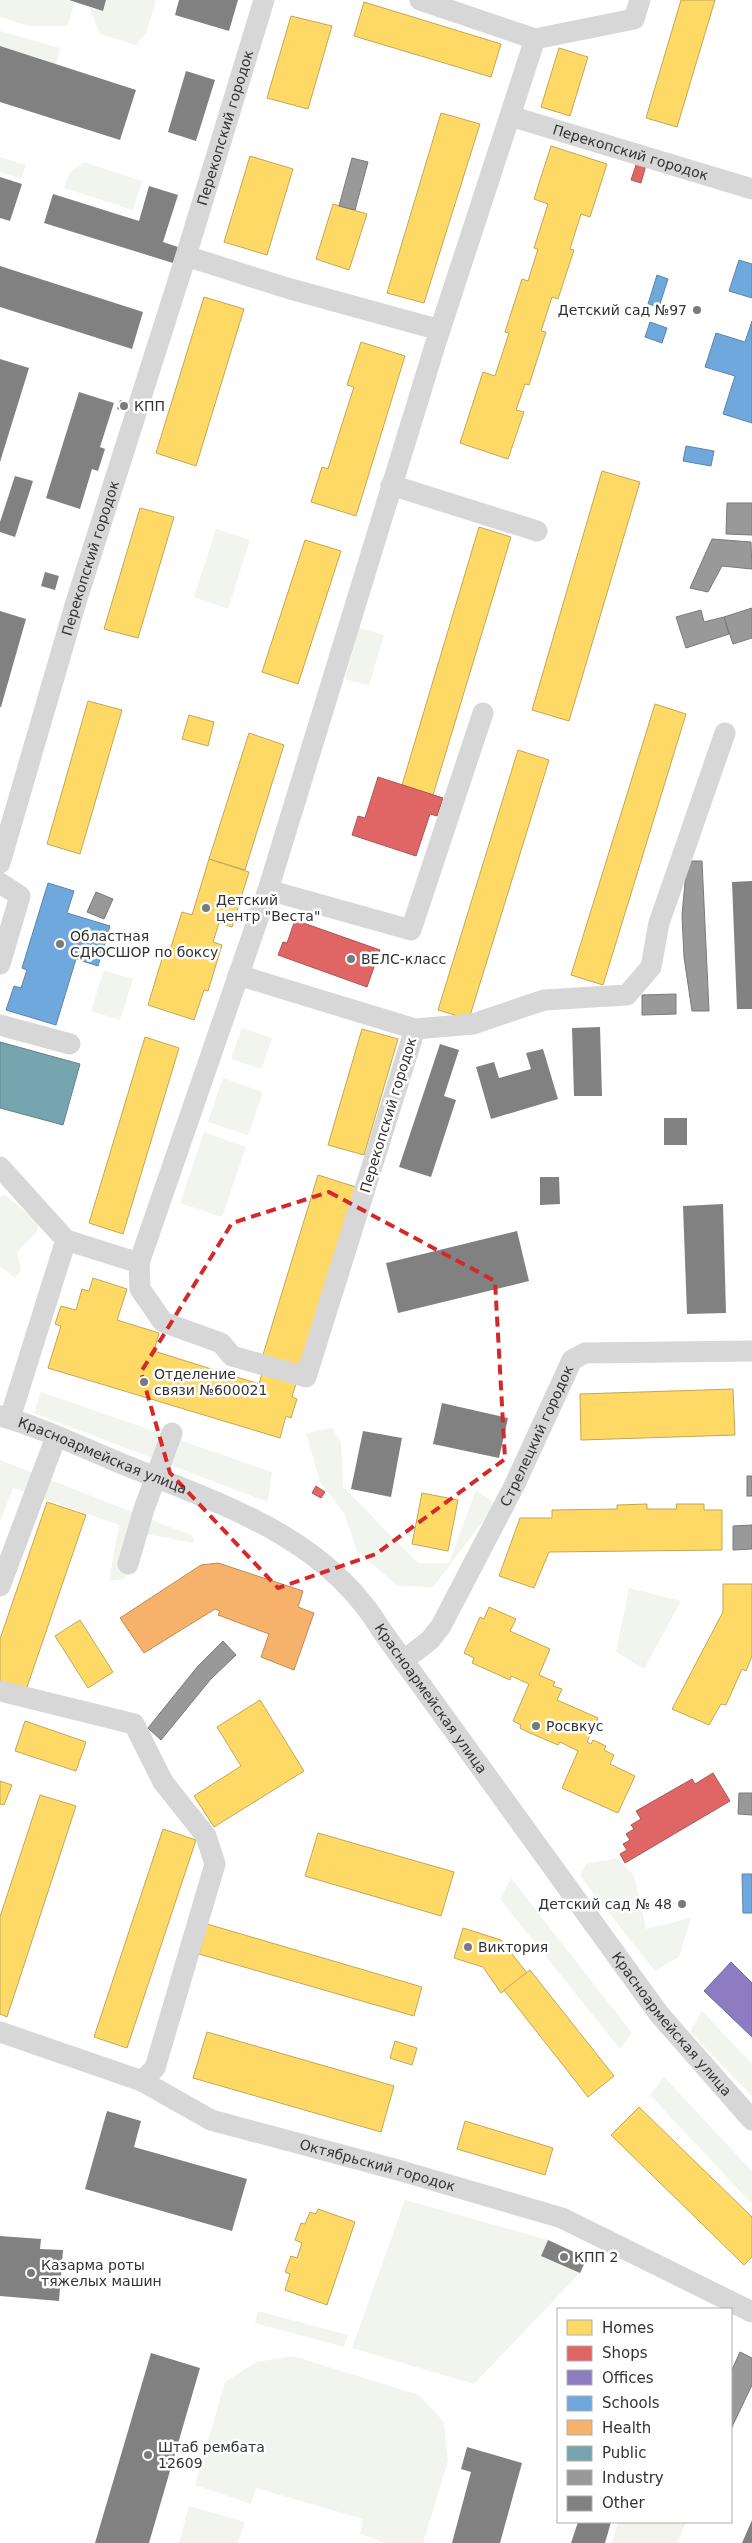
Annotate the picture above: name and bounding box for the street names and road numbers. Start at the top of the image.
street label: Перекопский городок [194,48,256,207]
street label: Перекопский городок [551,121,710,183]
street label: Перекопский городок [59,478,122,638]
street label: Перекопский городок [357,1035,419,1195]
street label: Стрелецкий городок [497,1363,576,1509]
street label: Красноармейская улица [16,1414,189,1497]
street label: Красноармейская улица [372,1621,490,1777]
street label: Красноармейская улица [609,1949,735,2099]
street label: Октябрьский городок [298,2136,457,2194]

